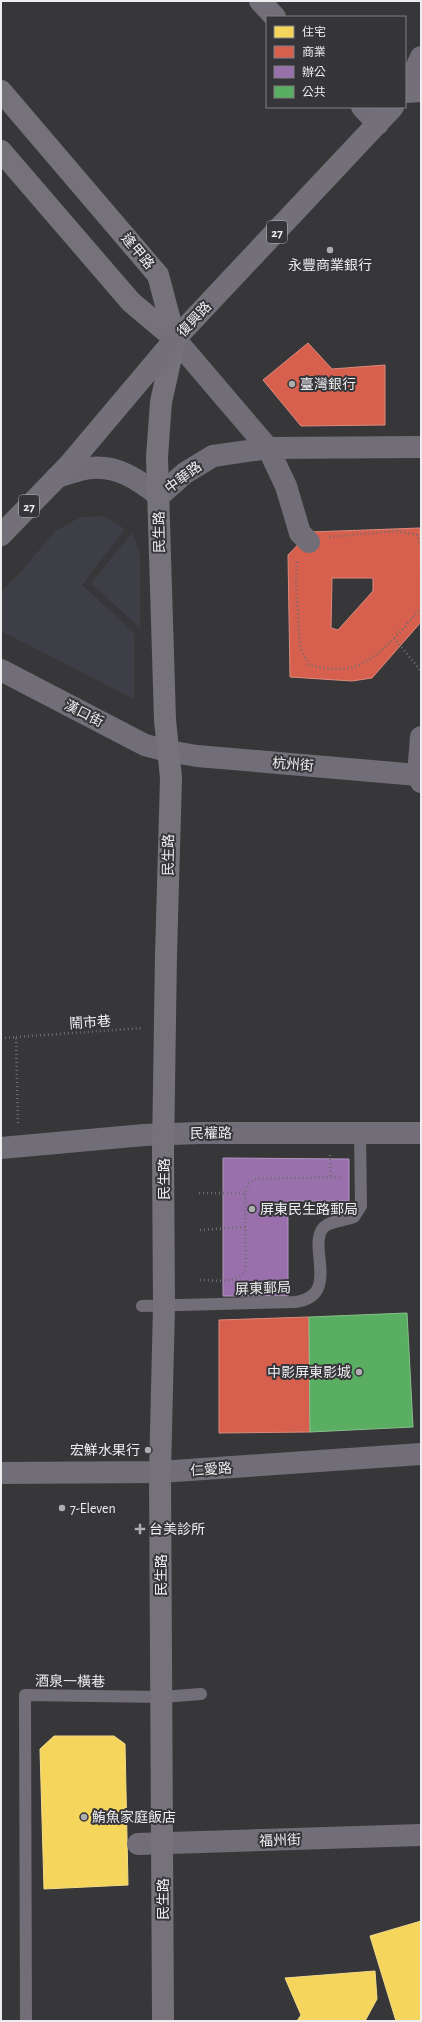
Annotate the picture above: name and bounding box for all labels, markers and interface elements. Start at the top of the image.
legend [266,16,406,108]
text: 住宅 [302,25,326,38]
text: 商業 [302,45,326,58]
text: 辦公 [302,66,326,78]
text: 公共 [302,86,326,98]
road number: 27 [267,221,287,243]
street label: 逢甲路 [118,230,157,272]
marker: 永豐商業銀行 [325,245,335,255]
place label: 永豐商業銀行 [288,258,372,273]
street label: 復興路 [175,299,214,340]
place label: 臺灣銀行 [300,377,356,392]
marker: 臺灣銀行 [287,379,297,389]
street label: 中華路 [162,459,205,496]
road number: 27 [19,495,39,517]
street label: 民生路 [152,511,167,553]
street label: 漢口街 [62,697,106,730]
street label: 杭州街 [271,754,315,774]
street label: 民生路 [161,834,176,876]
street label: 鬧市巷 [69,1014,112,1031]
street label: 民權路 [190,1126,232,1141]
street label: 民生路 [157,1158,172,1200]
place label: 屏東民生路郵局 [260,1202,358,1217]
marker: 屏東民生路郵局 [247,1204,257,1214]
street label: 屏東郵局 [235,1280,291,1297]
place label: 中影屏東影城 [267,1365,351,1380]
marker: 中影屏東影城 [354,1367,364,1377]
place label: 宏鮮水果行 [70,1443,140,1458]
marker: 宏鮮水果行 [143,1445,153,1455]
street label: 仁愛路 [190,1461,233,1478]
place label: 7-Eleven [70,1502,116,1516]
marker: 7-Eleven [57,1503,67,1513]
place label: 台美診所 [149,1521,205,1537]
marker: 台美診所 [134,1523,146,1535]
street label: 民生路 [154,1554,169,1596]
street label: 酒泉一橫巷 [35,1672,105,1690]
place label: 鮪魚家庭飯店 [92,1809,176,1825]
marker: 鮪魚家庭飯店 [79,1812,89,1822]
street label: 福州街 [259,1831,301,1849]
street label: 民生路 [156,1878,171,1920]

